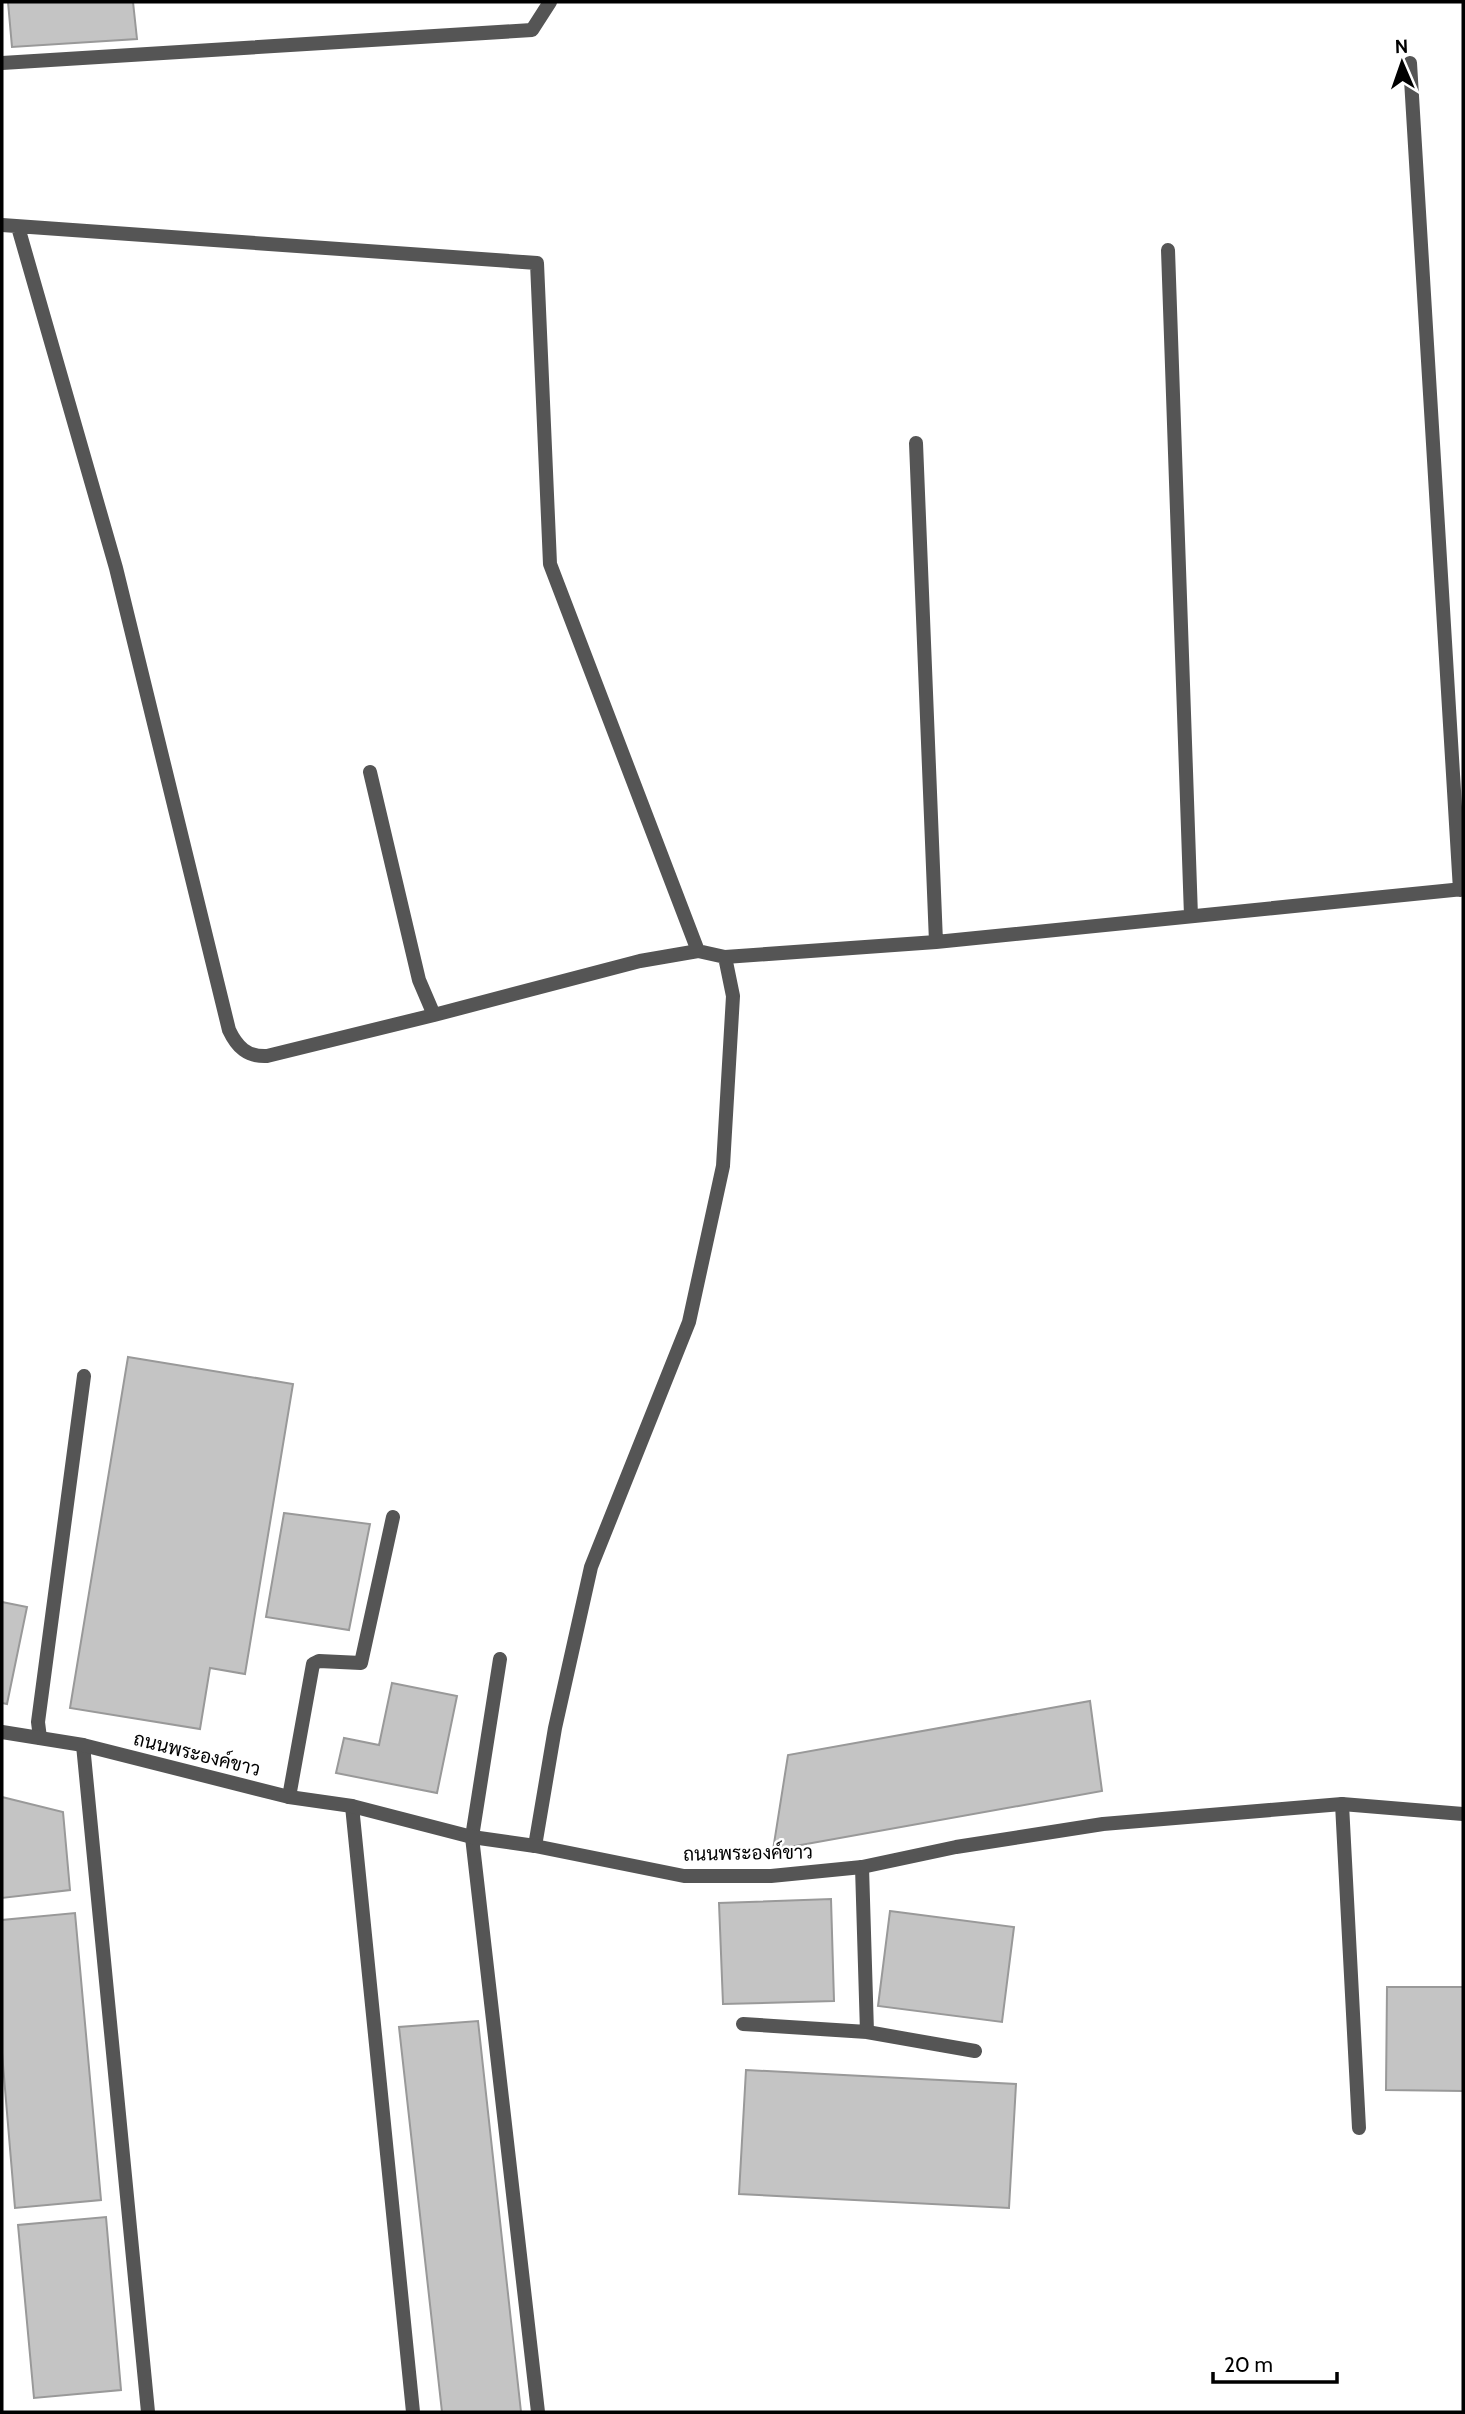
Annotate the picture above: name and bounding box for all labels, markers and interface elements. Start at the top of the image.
north arrow [1367,28,1437,98]
text: N [1394,35,1409,58]
street label: ถนนพระองค์ขาว [131,1726,263,1781]
street label: ถนนพระองค์ขาว [683,1839,813,1866]
scale bar [1213,2340,1337,2384]
text: 20 m [1224,2352,1273,2377]

